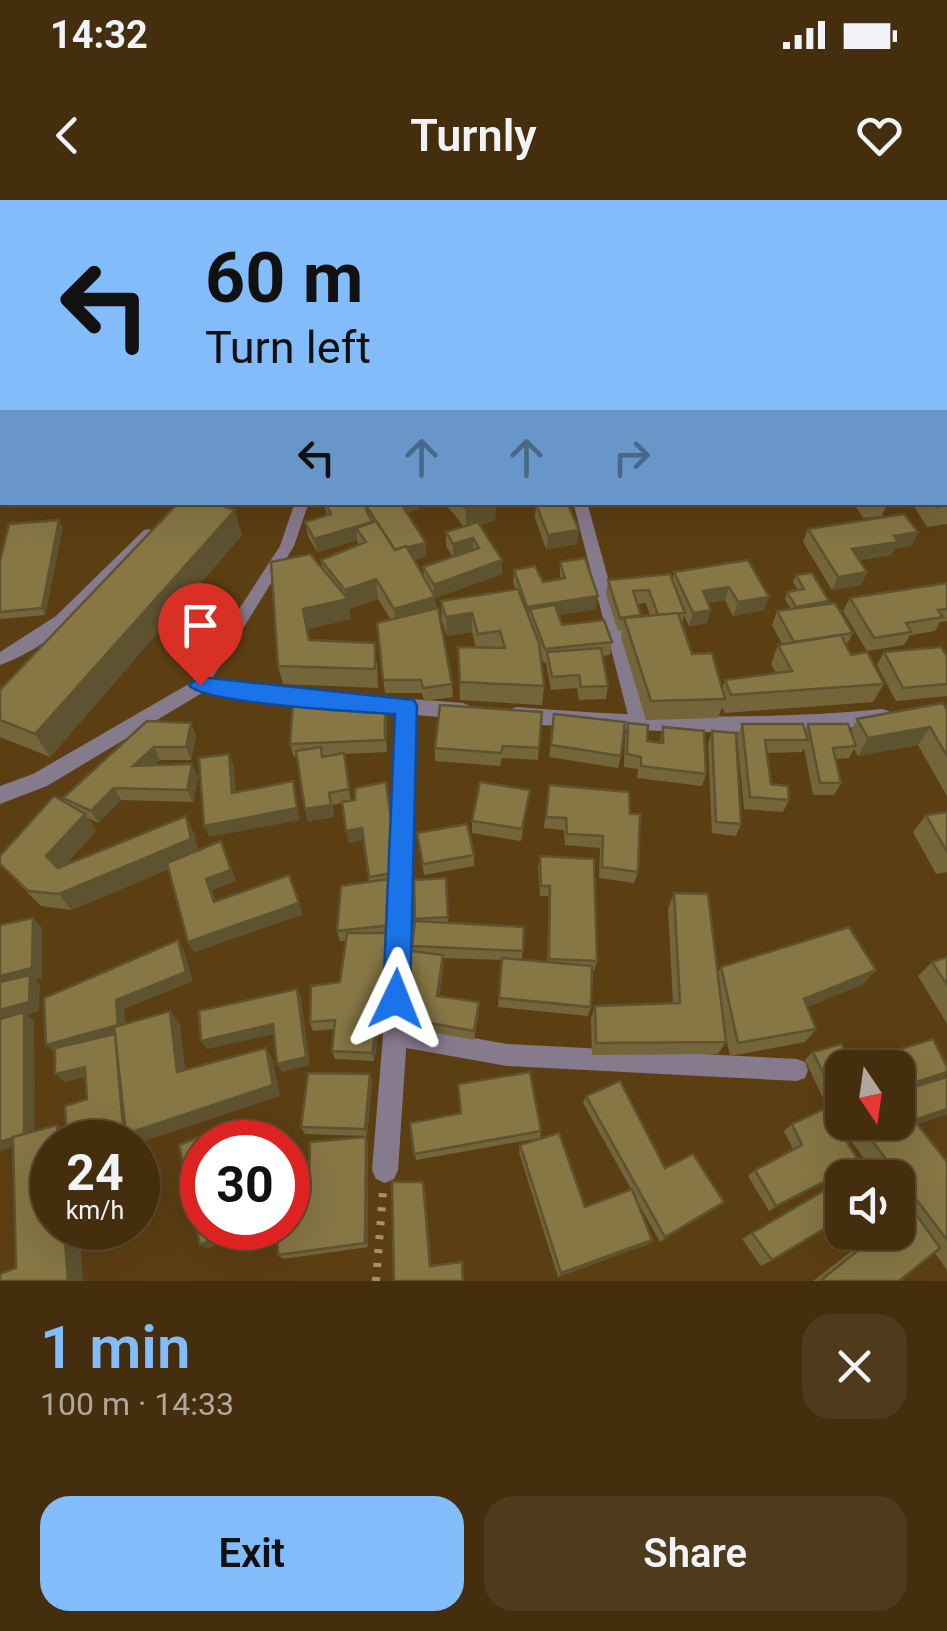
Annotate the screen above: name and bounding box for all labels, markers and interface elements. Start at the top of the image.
text: 14:32 [50,13,148,57]
icon: back [40,108,95,163]
icon: heart [852,108,907,163]
text: Turnly [410,109,537,162]
text: 60 m [205,237,363,319]
icon: left [40,240,170,370]
text: Turn left [205,321,371,374]
icon: left [289,430,344,485]
icon: ahead [394,430,449,485]
icon: ahead [499,430,554,485]
icon: right [604,430,659,485]
pin [158,583,243,686]
icon: arrive [173,598,228,653]
position arrow [344,947,448,1051]
north arrow [825,1050,915,1140]
map controls [825,1050,915,1250]
speed limit sign: 30 [180,1120,310,1250]
text: 24 [66,1144,124,1202]
button: sound [825,1160,915,1250]
text: km/h [66,1196,124,1225]
text: 1 min [40,1312,190,1383]
button: close [802,1314,907,1419]
text: 100 m · 14:33 [40,1385,234,1423]
button: Exit [40,1496,464,1611]
button: Share [484,1496,907,1611]

